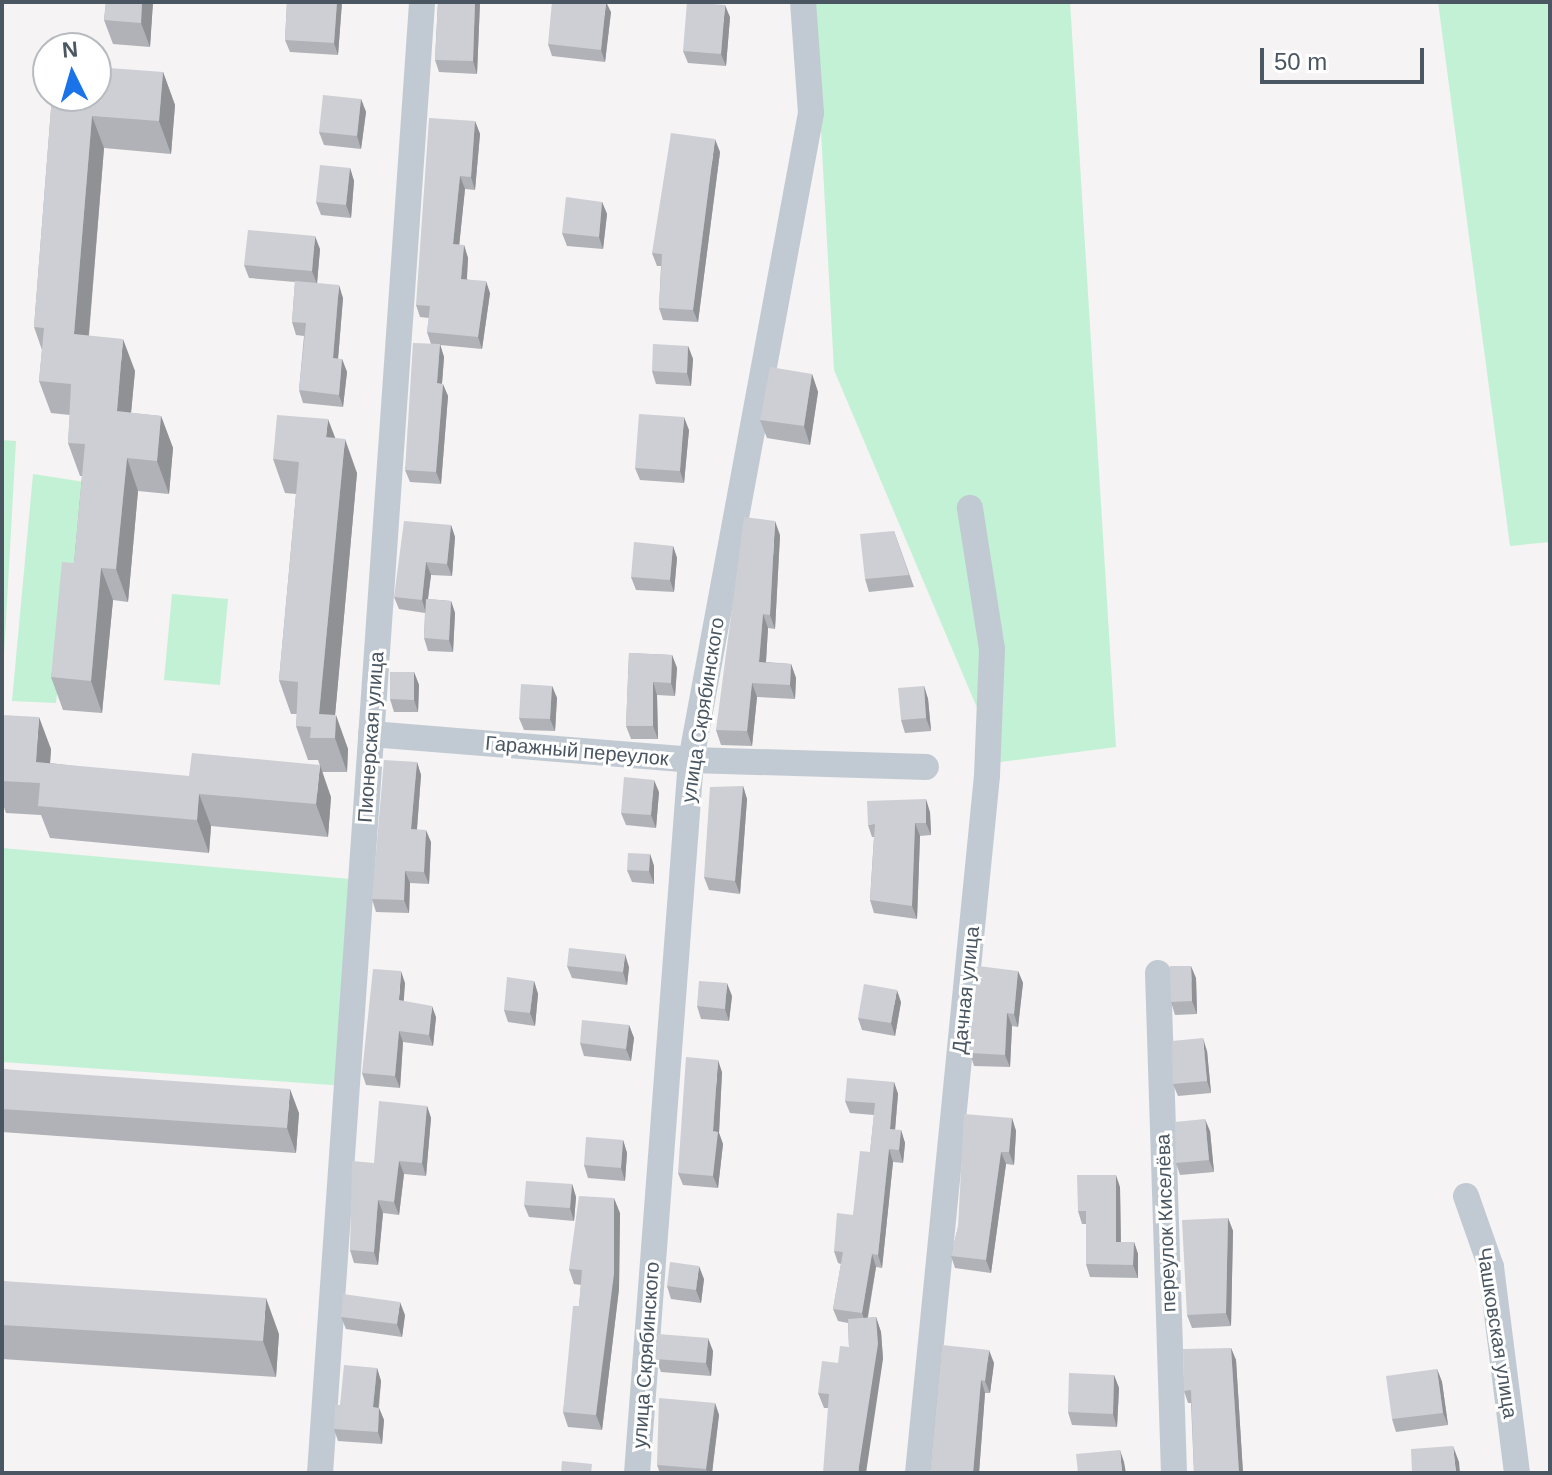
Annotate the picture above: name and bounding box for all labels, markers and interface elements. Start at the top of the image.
north arrow [32,32,112,112]
scale bar [1264,32,1428,82]
text: N [61,36,79,63]
text: 50 m [1274,48,1327,75]
street label: улица Скрябинского [677,616,729,804]
street label: Пионерская улица [353,651,389,823]
street label: Гаражный переулок [484,731,670,771]
street label: Дачная улица [947,925,985,1055]
street label: переулок Киселёва [1151,1133,1181,1313]
street label: Чашковская улица [1472,1246,1522,1420]
street label: улица Скрябинского [627,1261,665,1449]

